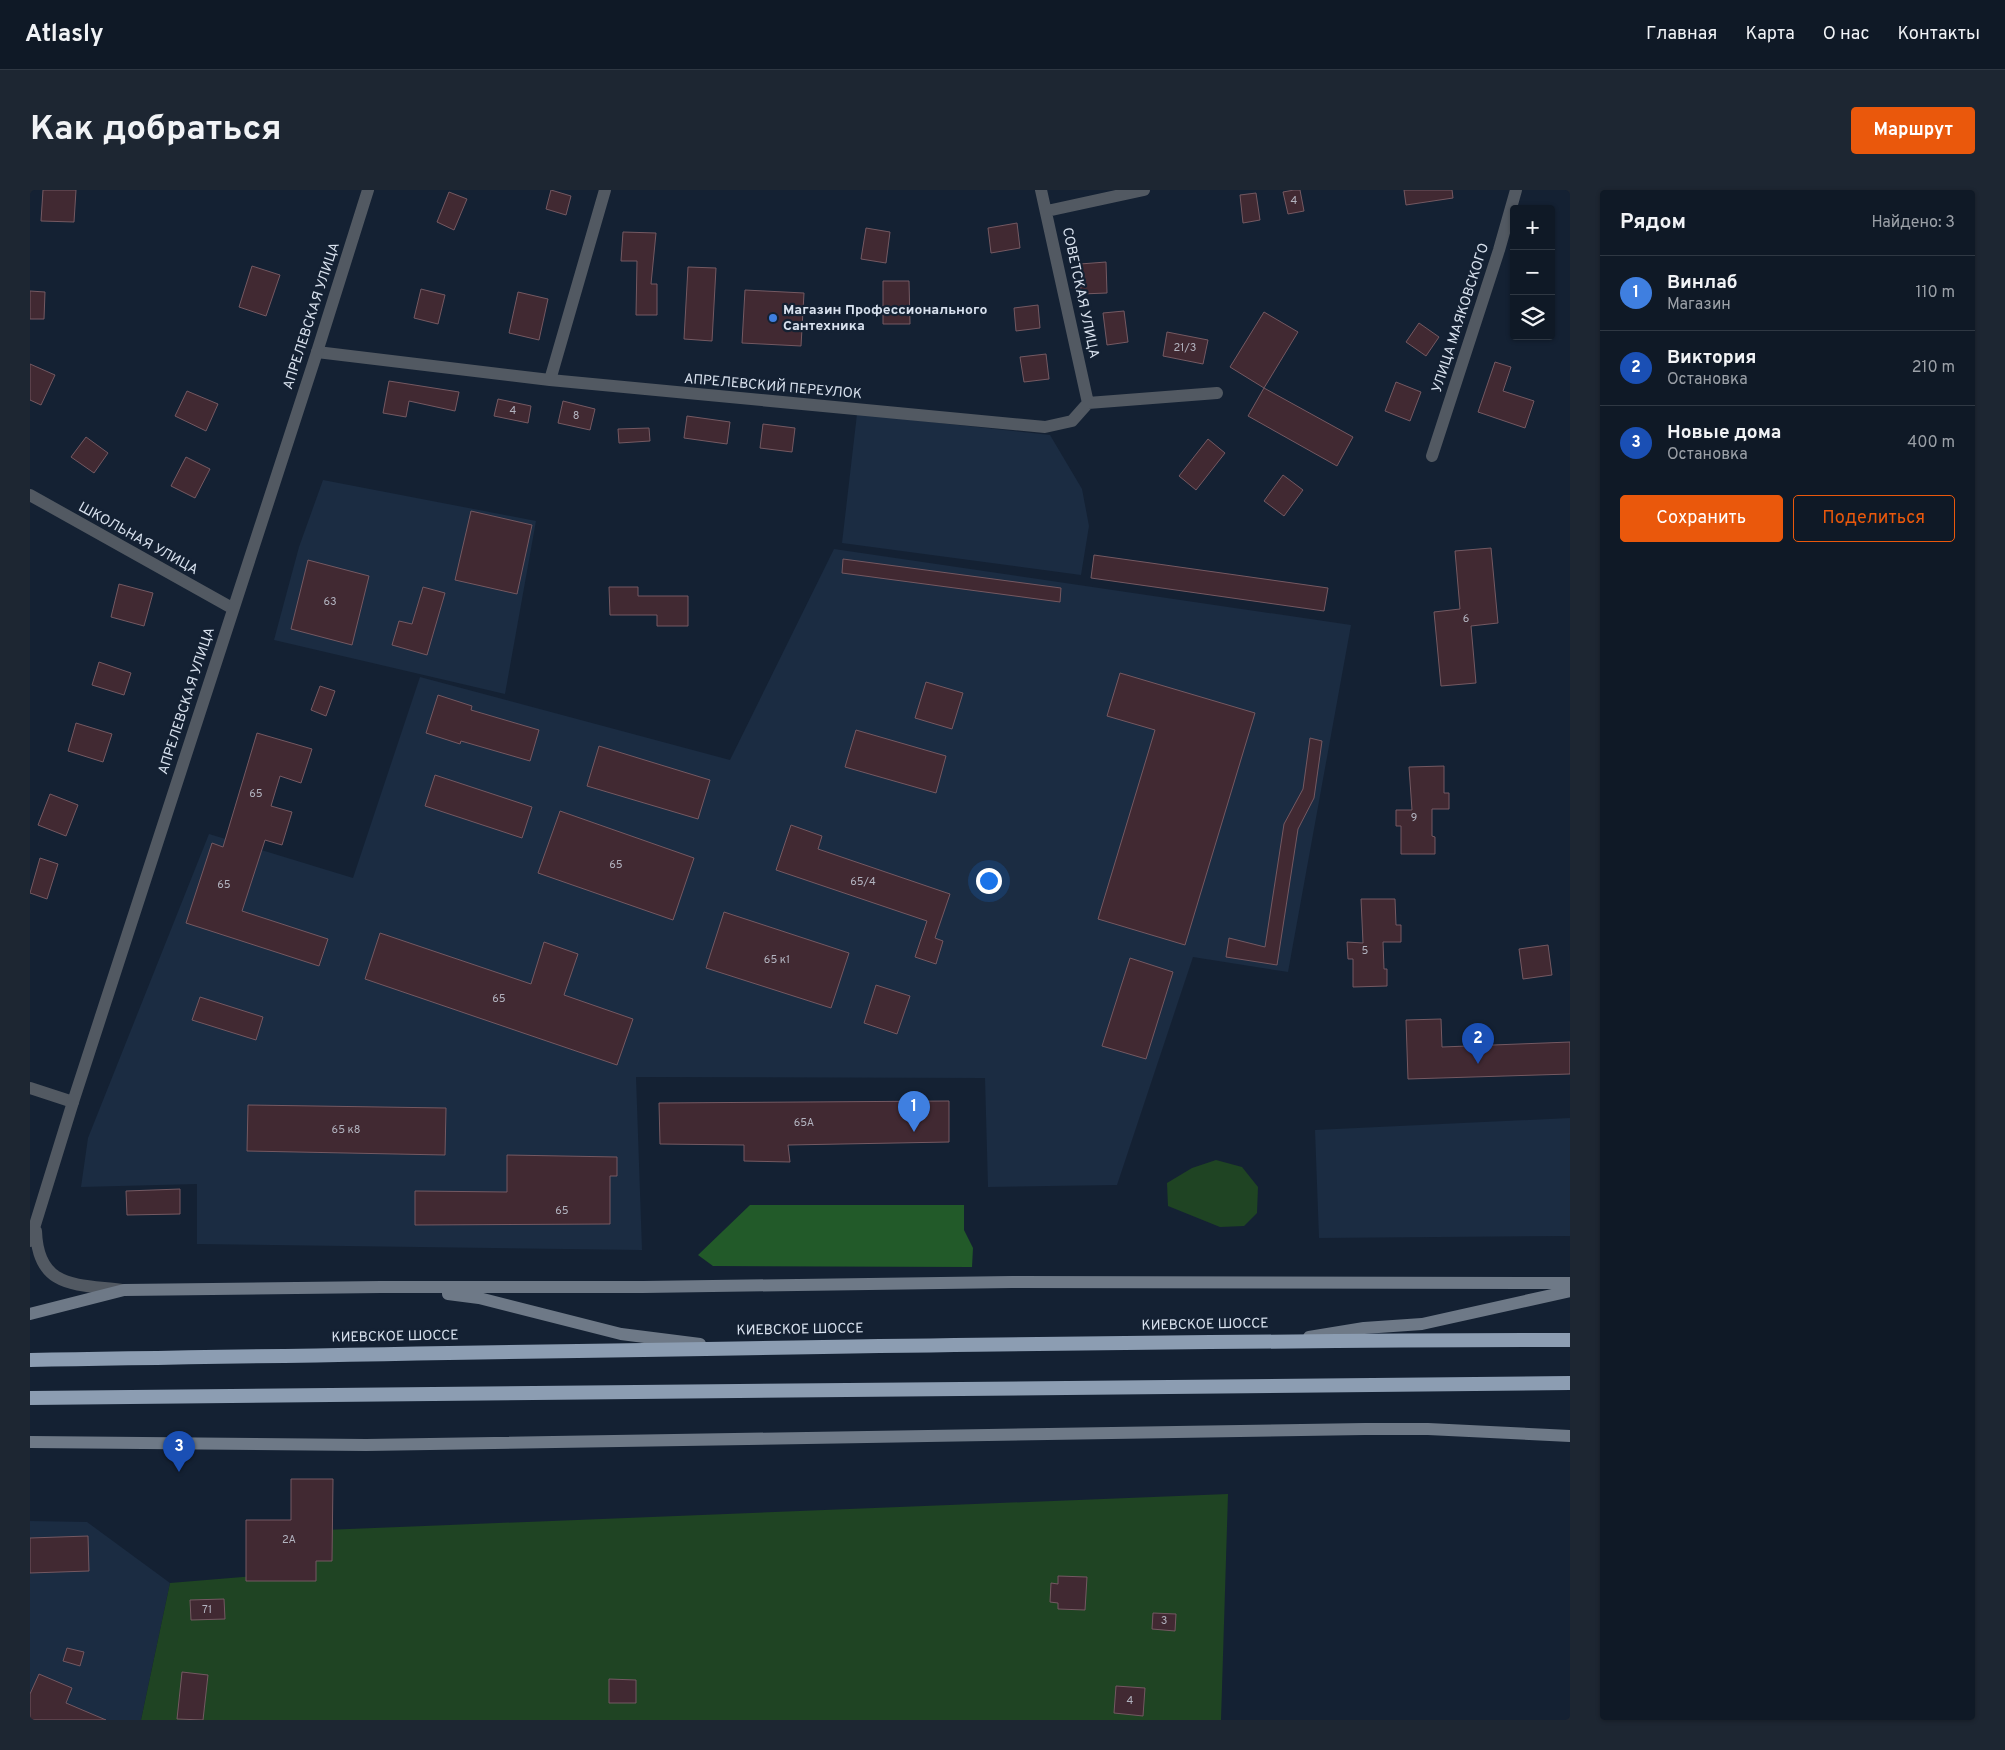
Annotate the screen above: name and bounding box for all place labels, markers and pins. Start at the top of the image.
place label: Магазин Профессионального Сантехника [783,302,988,335]
marker: Магазин Профессионального Сантехника [767,312,779,324]
pin: 2 [1462,1023,1494,1064]
pin: 1 [898,1091,930,1132]
pin: 3 [163,1431,195,1472]

